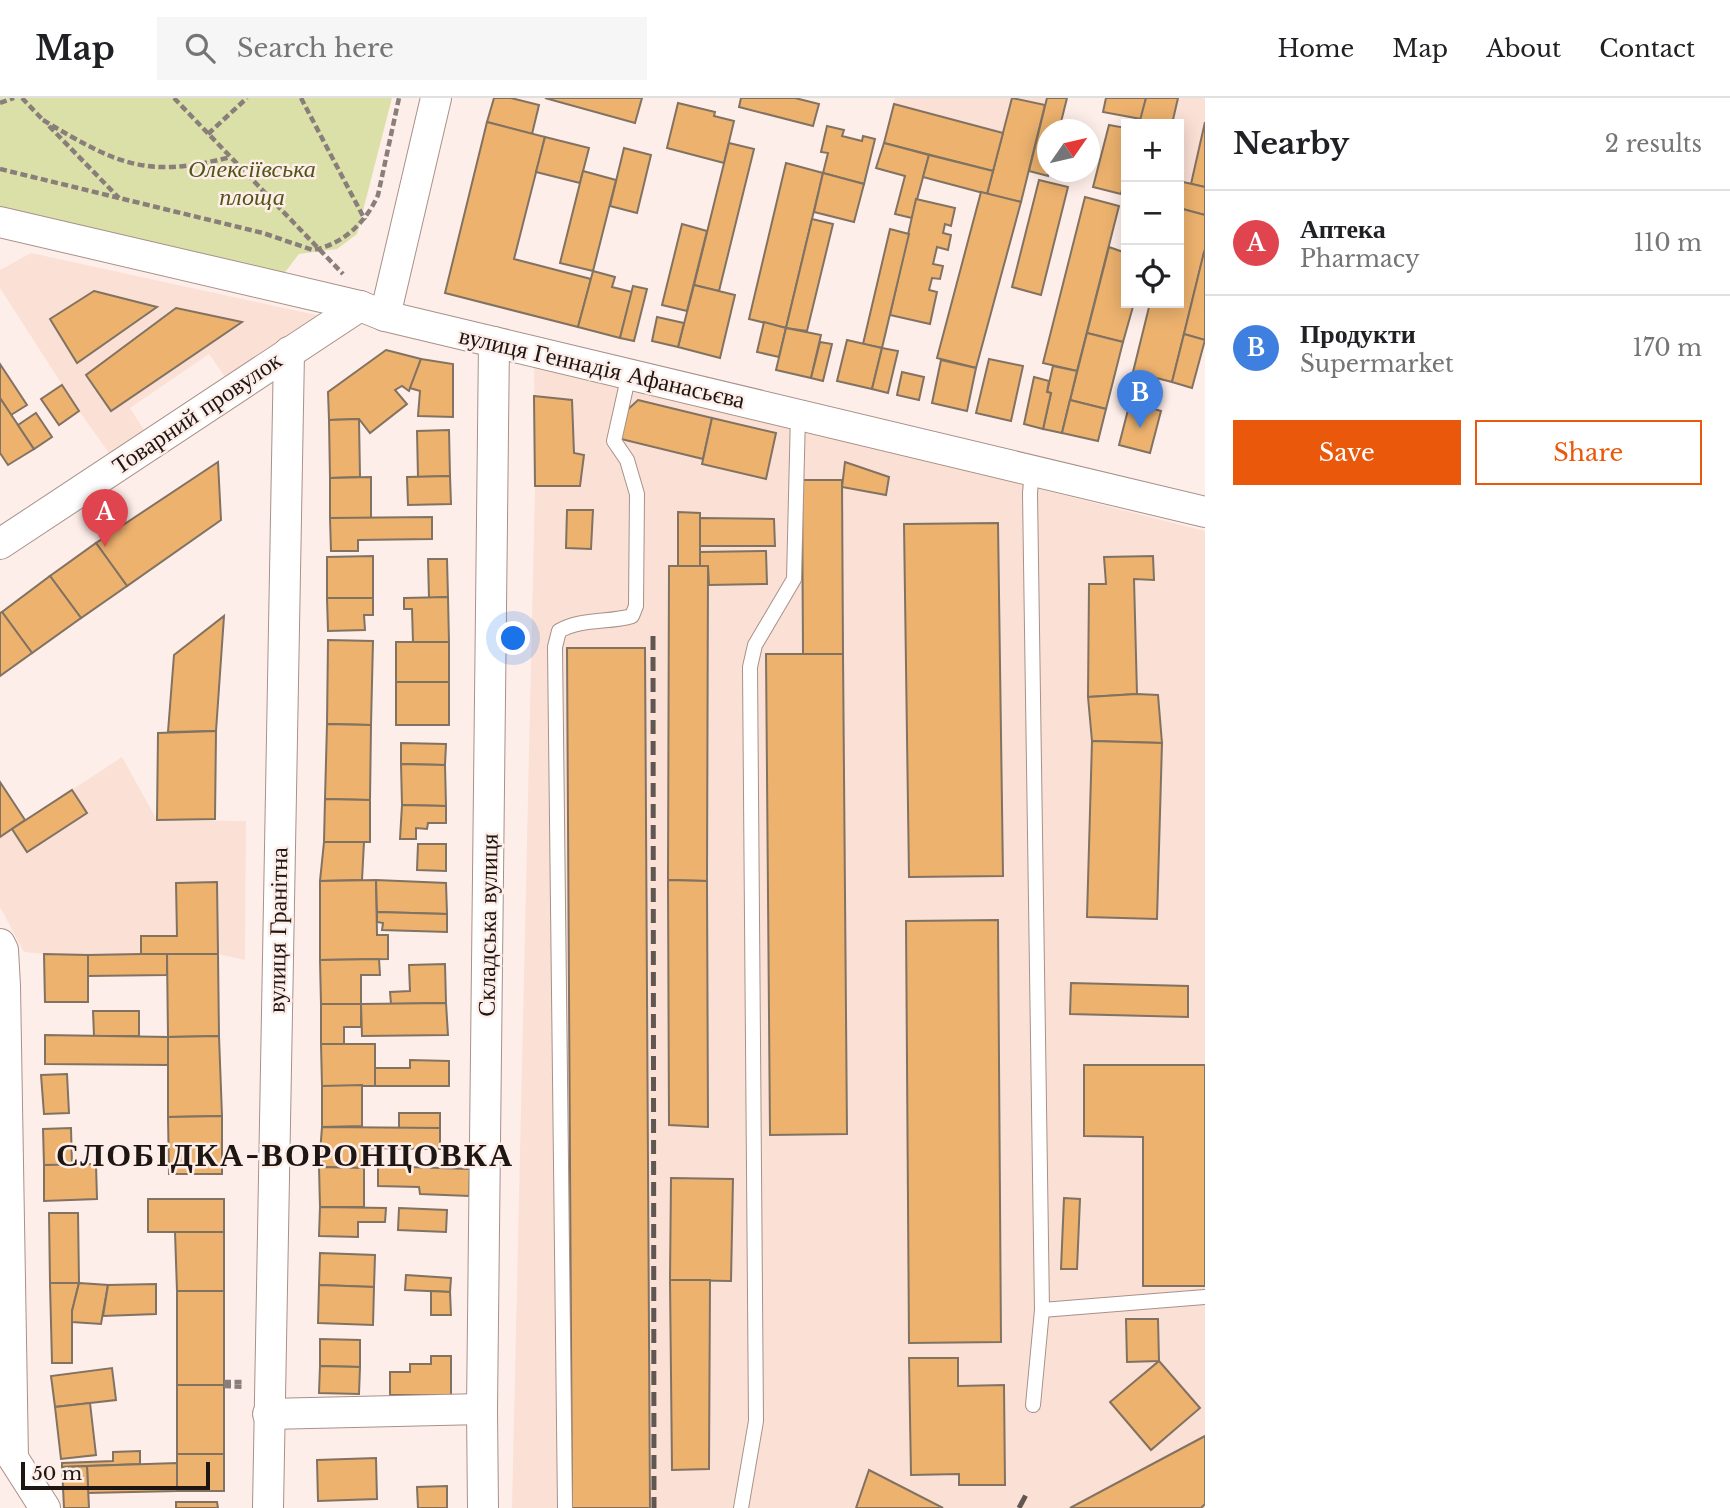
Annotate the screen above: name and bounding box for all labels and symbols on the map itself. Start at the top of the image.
north arrow [1037,119,1100,182]
park label: Олексіївська площа [188,154,316,211]
street label: вулиця Геннадія Афанасьєва [456,320,748,415]
street label: Товарний провулок [107,345,287,480]
pin: B [1117,370,1163,428]
pin: A [82,489,128,547]
your location [496,621,530,655]
street label: Складська вулиця [471,833,504,1017]
street label: вулиця Гранітна [262,847,293,1013]
district label: СЛОБІДКА-ВОРОНЦОВКА [56,1135,514,1175]
scale bar [21,1459,210,1491]

